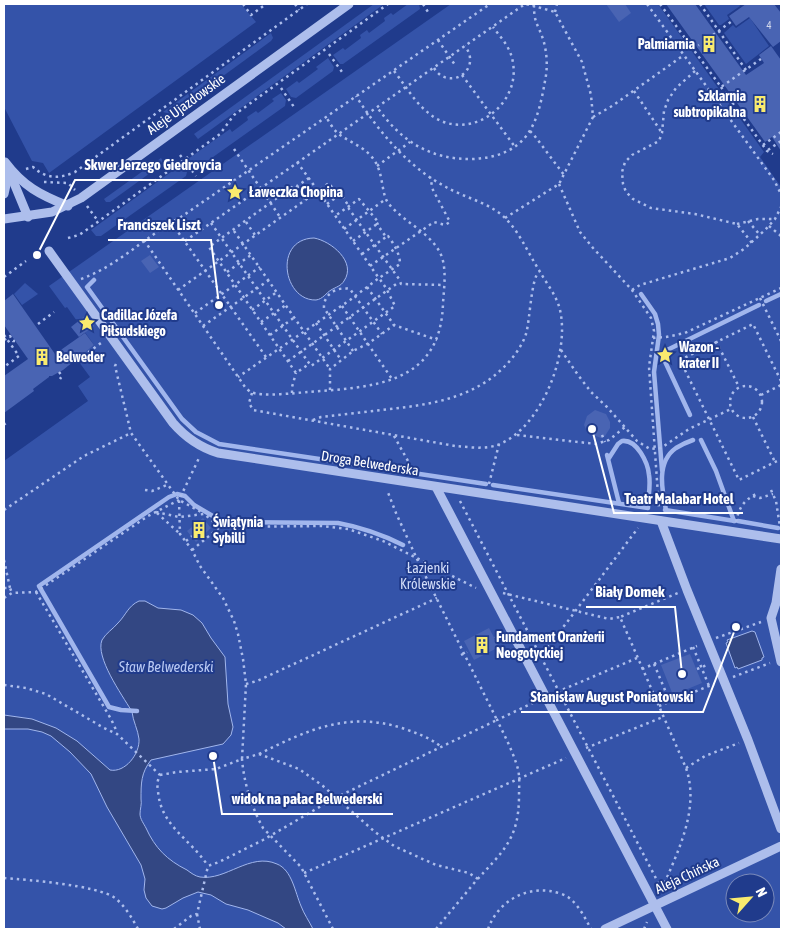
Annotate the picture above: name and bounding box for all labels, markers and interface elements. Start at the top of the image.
house number: 4 [766,19,772,31]
building icon: Palmiarnia [699,34,719,54]
place label: Palmiarnia [638,36,695,52]
street label: Aleje Ujazdowskie [144,70,228,138]
place label: Szklarnia subtropikalna [673,88,746,120]
building icon: Szklarnia subtropikalna [750,94,770,114]
callout: Skwer Jerzego Giedroycia [75,150,232,180]
text: Skwer Jerzego Giedroycia [85,156,221,173]
place icon: Ławeczka Chopina [225,182,245,202]
place label: Ławeczka Chopina [249,184,344,200]
callout: Franciszek Liszt [108,210,211,240]
text: Franciszek Liszt [117,216,201,233]
place label: Cadillac Józefa Piłsudskiego [101,307,178,339]
place icon: Cadillac Józefa Piłsudskiego [77,313,97,333]
place label: Wazon - krater II [678,339,719,371]
place icon: Wazon - krater II [655,345,675,365]
building icon: Belweder [32,347,52,367]
place label: Belweder [56,349,105,365]
street label: Droga Belwederska [320,447,420,479]
callout: Teatr Malabar Hotel [614,483,743,513]
text: Teatr Malabar Hotel [624,490,735,507]
place label: Świątynia Sybilli [213,513,264,546]
building icon: Świątynia Sybilli [189,520,209,540]
park label: Łazienki Królewskie [400,560,456,592]
callout: Biały Domek [586,577,675,607]
text: Biały Domek [595,583,665,600]
place label: Fundament Oranżerii Neogotyckiej [496,629,605,661]
building icon: Fundament Oranżerii Neogotyckiej [472,635,492,655]
water label: Staw Belwederski [118,658,214,675]
callout: Stanisław August Poniatowski [521,682,703,712]
text: Stanisław August Poniatowski [531,688,693,705]
callout: widok na pałac Belwederski [222,784,393,814]
text: widok na pałac Belwederski [231,790,383,807]
street label: Aleja Chińska [652,853,722,897]
north arrow [725,873,775,923]
text: N [753,885,771,899]

